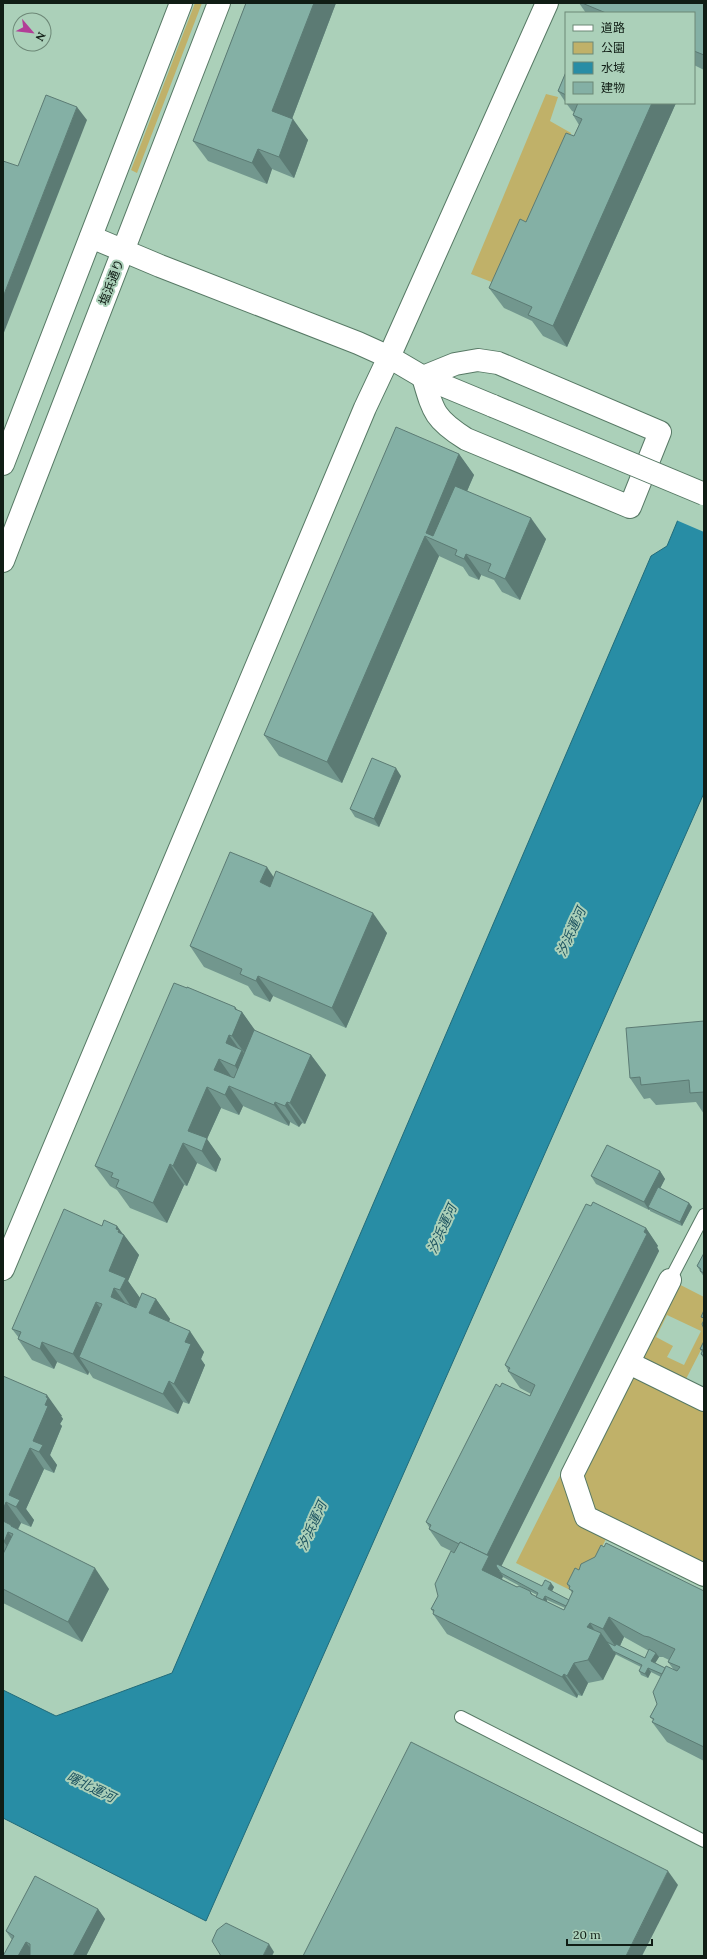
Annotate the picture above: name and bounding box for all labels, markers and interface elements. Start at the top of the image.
north arrow [12,12,52,52]
legend [565,12,695,104]
text: 道路 [601,20,625,35]
text: N [32,30,49,44]
text: 公園 [601,40,625,55]
text: 水域 [601,60,625,75]
text: 建物 [601,80,625,95]
street label: 塩浜通り [95,257,127,307]
water label: 汐浜運河 [553,902,591,959]
water label: 汐浜運河 [424,1199,462,1256]
water label: 汐浜運河 [294,1496,332,1553]
water label: 曙北運河 [64,1768,121,1807]
scale bar [567,1921,652,1947]
text: 20 m [573,1927,601,1942]

